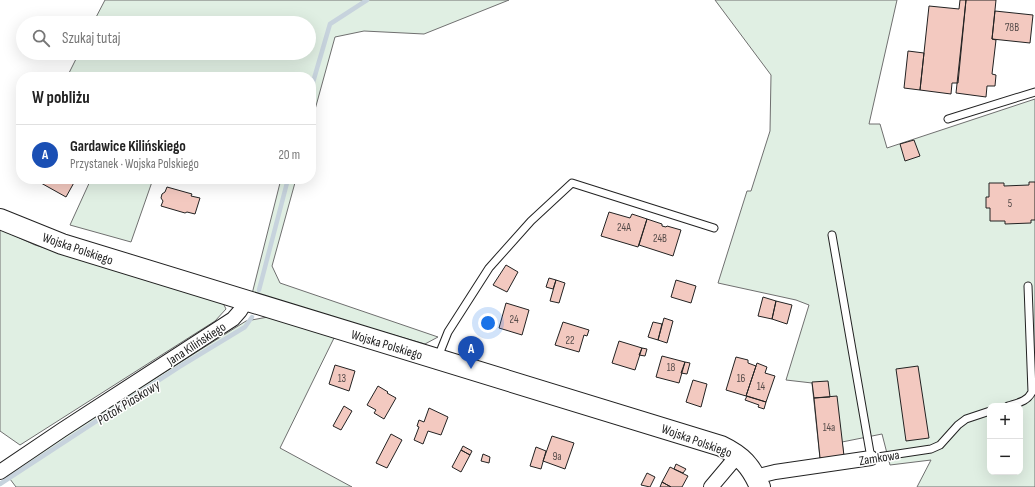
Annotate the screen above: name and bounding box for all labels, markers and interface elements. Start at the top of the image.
search box [16,16,316,60]
house number: 78B [1005,21,1019,34]
icon: search [30,27,52,49]
text: Szukaj tutaj [62,29,120,48]
text: W pobliżu [32,88,90,108]
text: Gardawice Kilińskiego [70,137,186,156]
text: A [42,147,48,163]
text: 20 m [278,147,300,163]
text: Przystanek · Wojska Polskiego [70,156,199,172]
house number: 5 [1008,197,1012,210]
house number: 24A [617,221,631,234]
street label: Wojska Polskiego [40,229,115,269]
house number: 24B [653,232,667,245]
your location [478,313,498,333]
house number: 24 [509,313,519,326]
street label: Jana Kilińskiego [163,319,229,369]
street label: Wojska Polskiego [349,327,424,363]
house number: 22 [565,334,575,347]
pin: A [458,336,484,369]
house number: 18 [667,361,676,374]
house number: 13 [338,372,347,385]
house number: 16 [737,372,746,385]
water label: Potok Piaskowy [94,376,164,429]
house number: 14 [757,380,766,393]
map controls [987,403,1023,475]
button: + [987,403,1023,439]
street label: Wojska Polskiego [659,421,734,461]
house number: 14a [823,421,835,434]
button: − [987,439,1023,475]
street label: Zamkowa [858,447,901,469]
house number: 9a [552,450,562,463]

